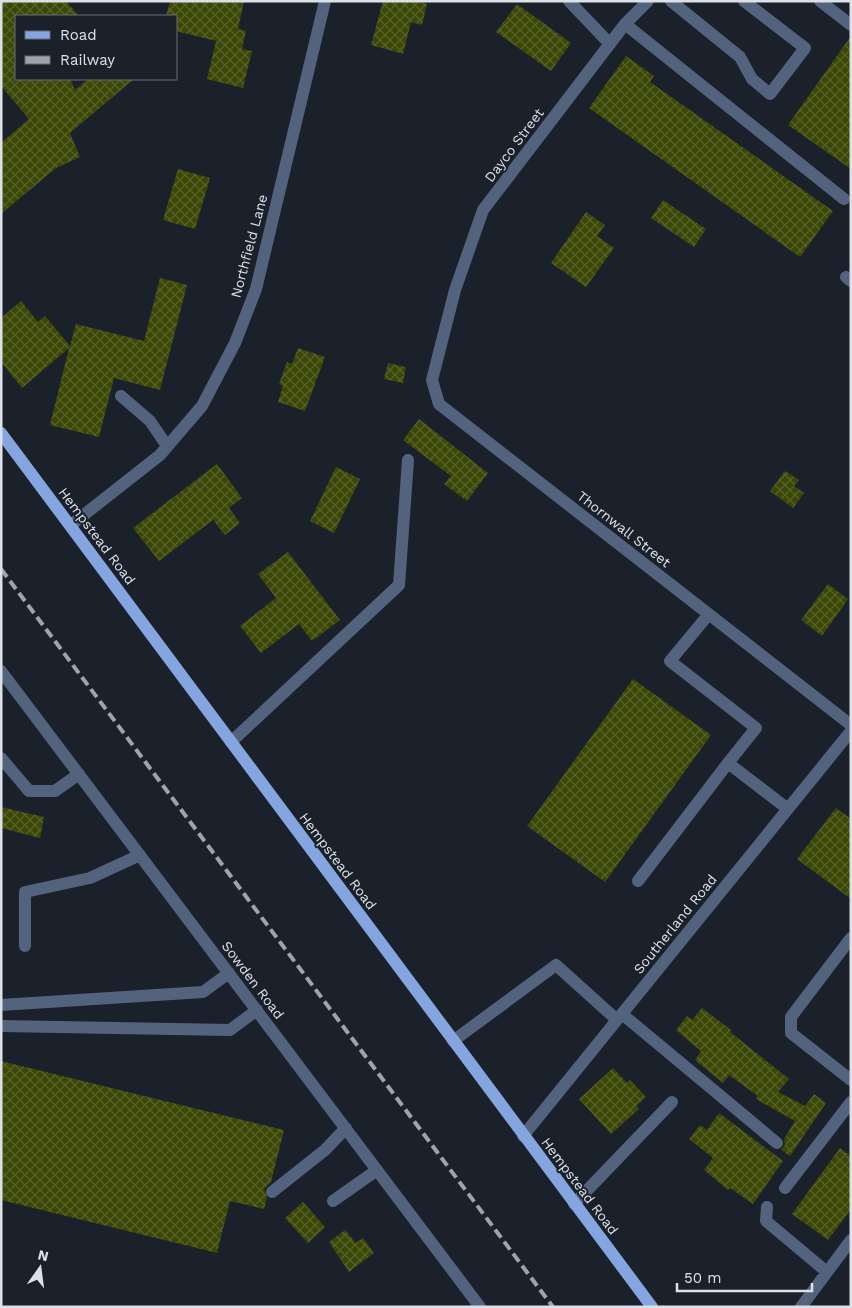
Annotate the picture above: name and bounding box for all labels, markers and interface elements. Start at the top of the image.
legend [15,15,178,80]
text: Road [60,26,97,44]
text: Railway [60,51,115,69]
street label: Dayco Street [481,105,547,185]
street label: Northfield Lane [227,193,271,299]
street label: Hempstead Road [55,484,139,588]
street label: Thornwall Street [574,488,674,570]
street label: Hempstead Road [296,809,380,913]
street label: Southerland Road [630,871,720,977]
street label: Sowden Road [219,938,287,1022]
street label: Hempstead Road [538,1134,622,1238]
north arrow [15,1243,65,1293]
text: N [36,1246,50,1264]
scale bar [677,1260,812,1292]
text: 50 m [684,1269,721,1287]

